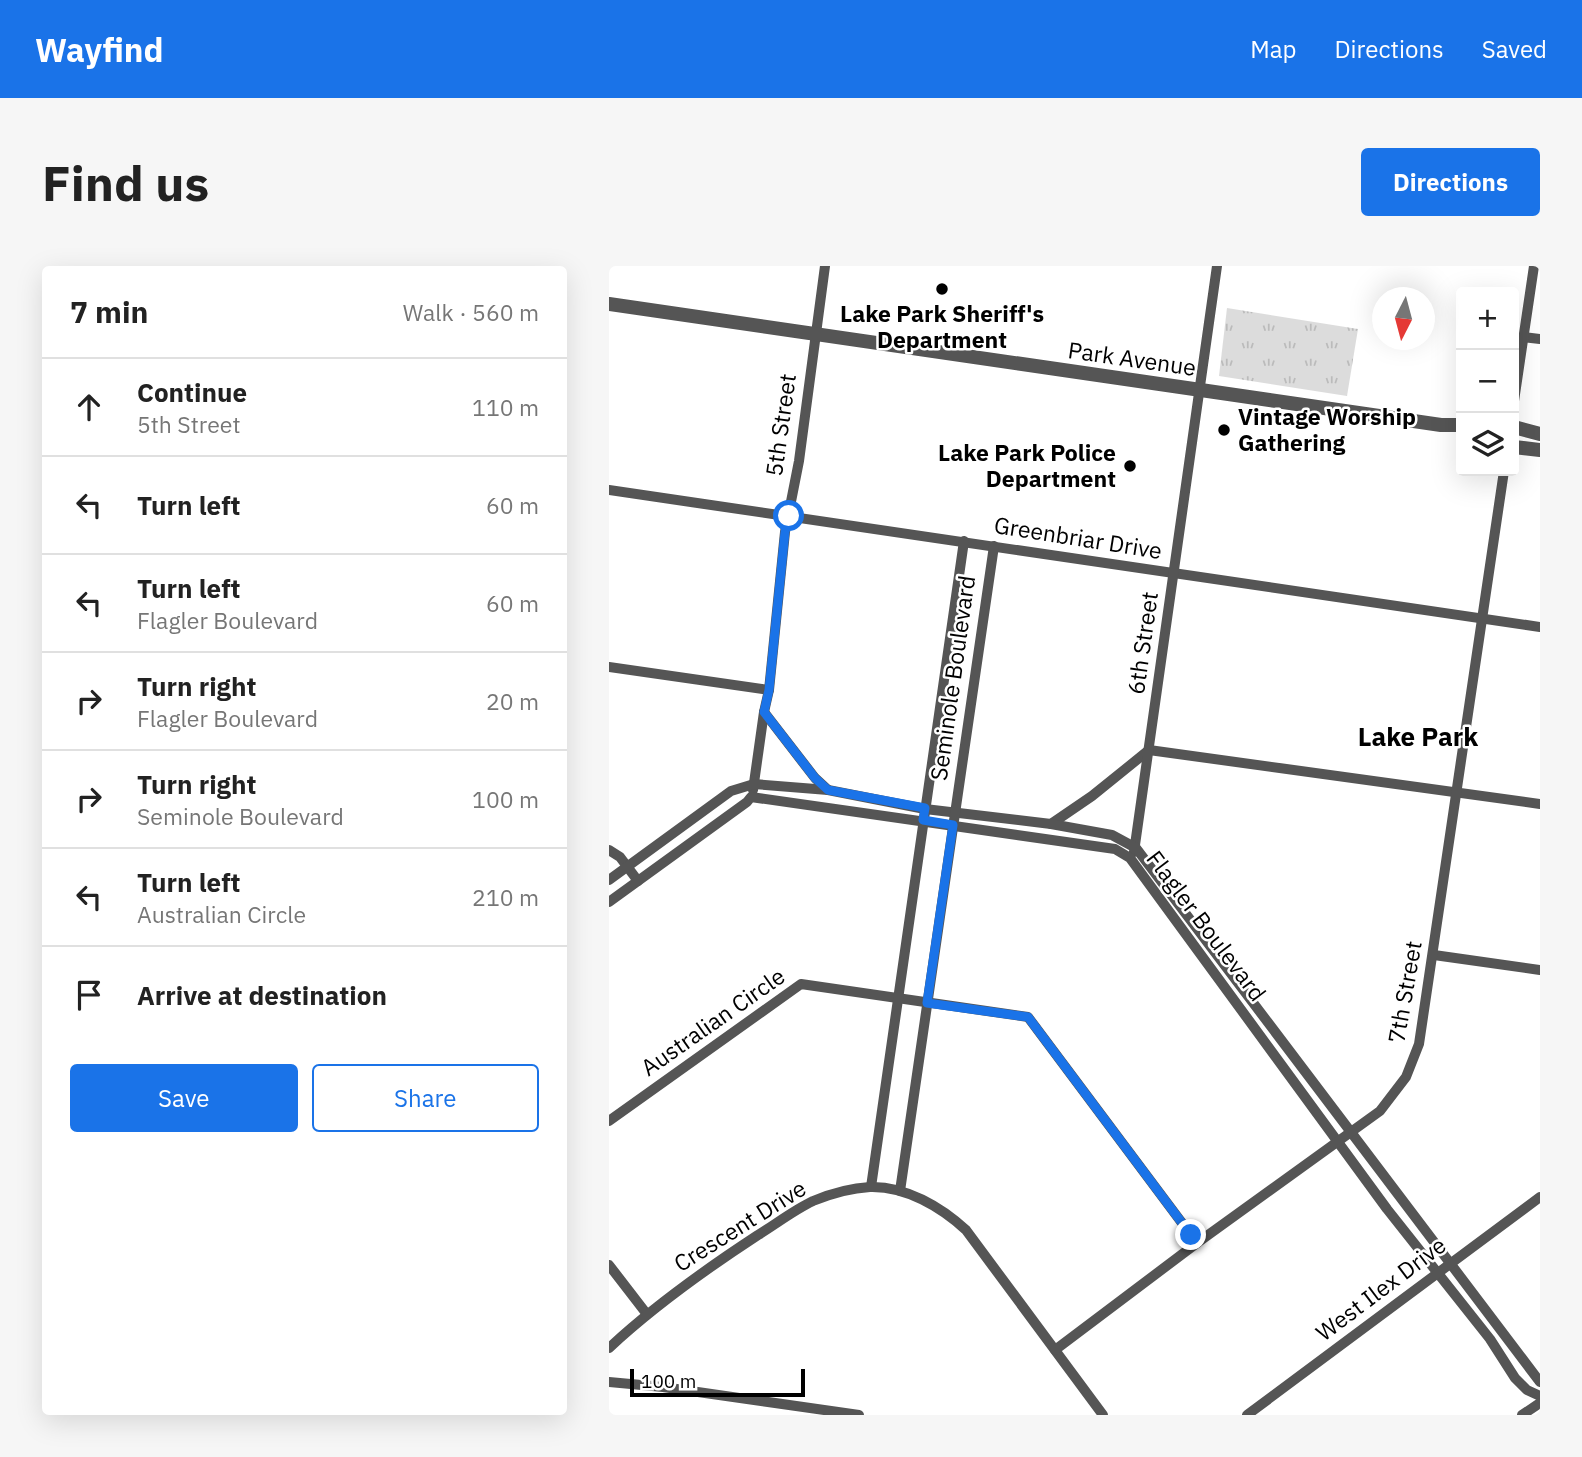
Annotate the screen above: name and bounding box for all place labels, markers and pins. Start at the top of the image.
marker: Lake Park Sheriff's Department [934,281,950,297]
place label: Lake Park Sheriff's Department [840,298,1044,354]
place label: Vintage Worship Gathering [1238,401,1416,457]
marker: Vintage Worship Gathering [1216,422,1232,438]
place label: Lake Park Police Department [938,437,1116,493]
marker: Lake Park Police Department [1122,458,1138,474]

